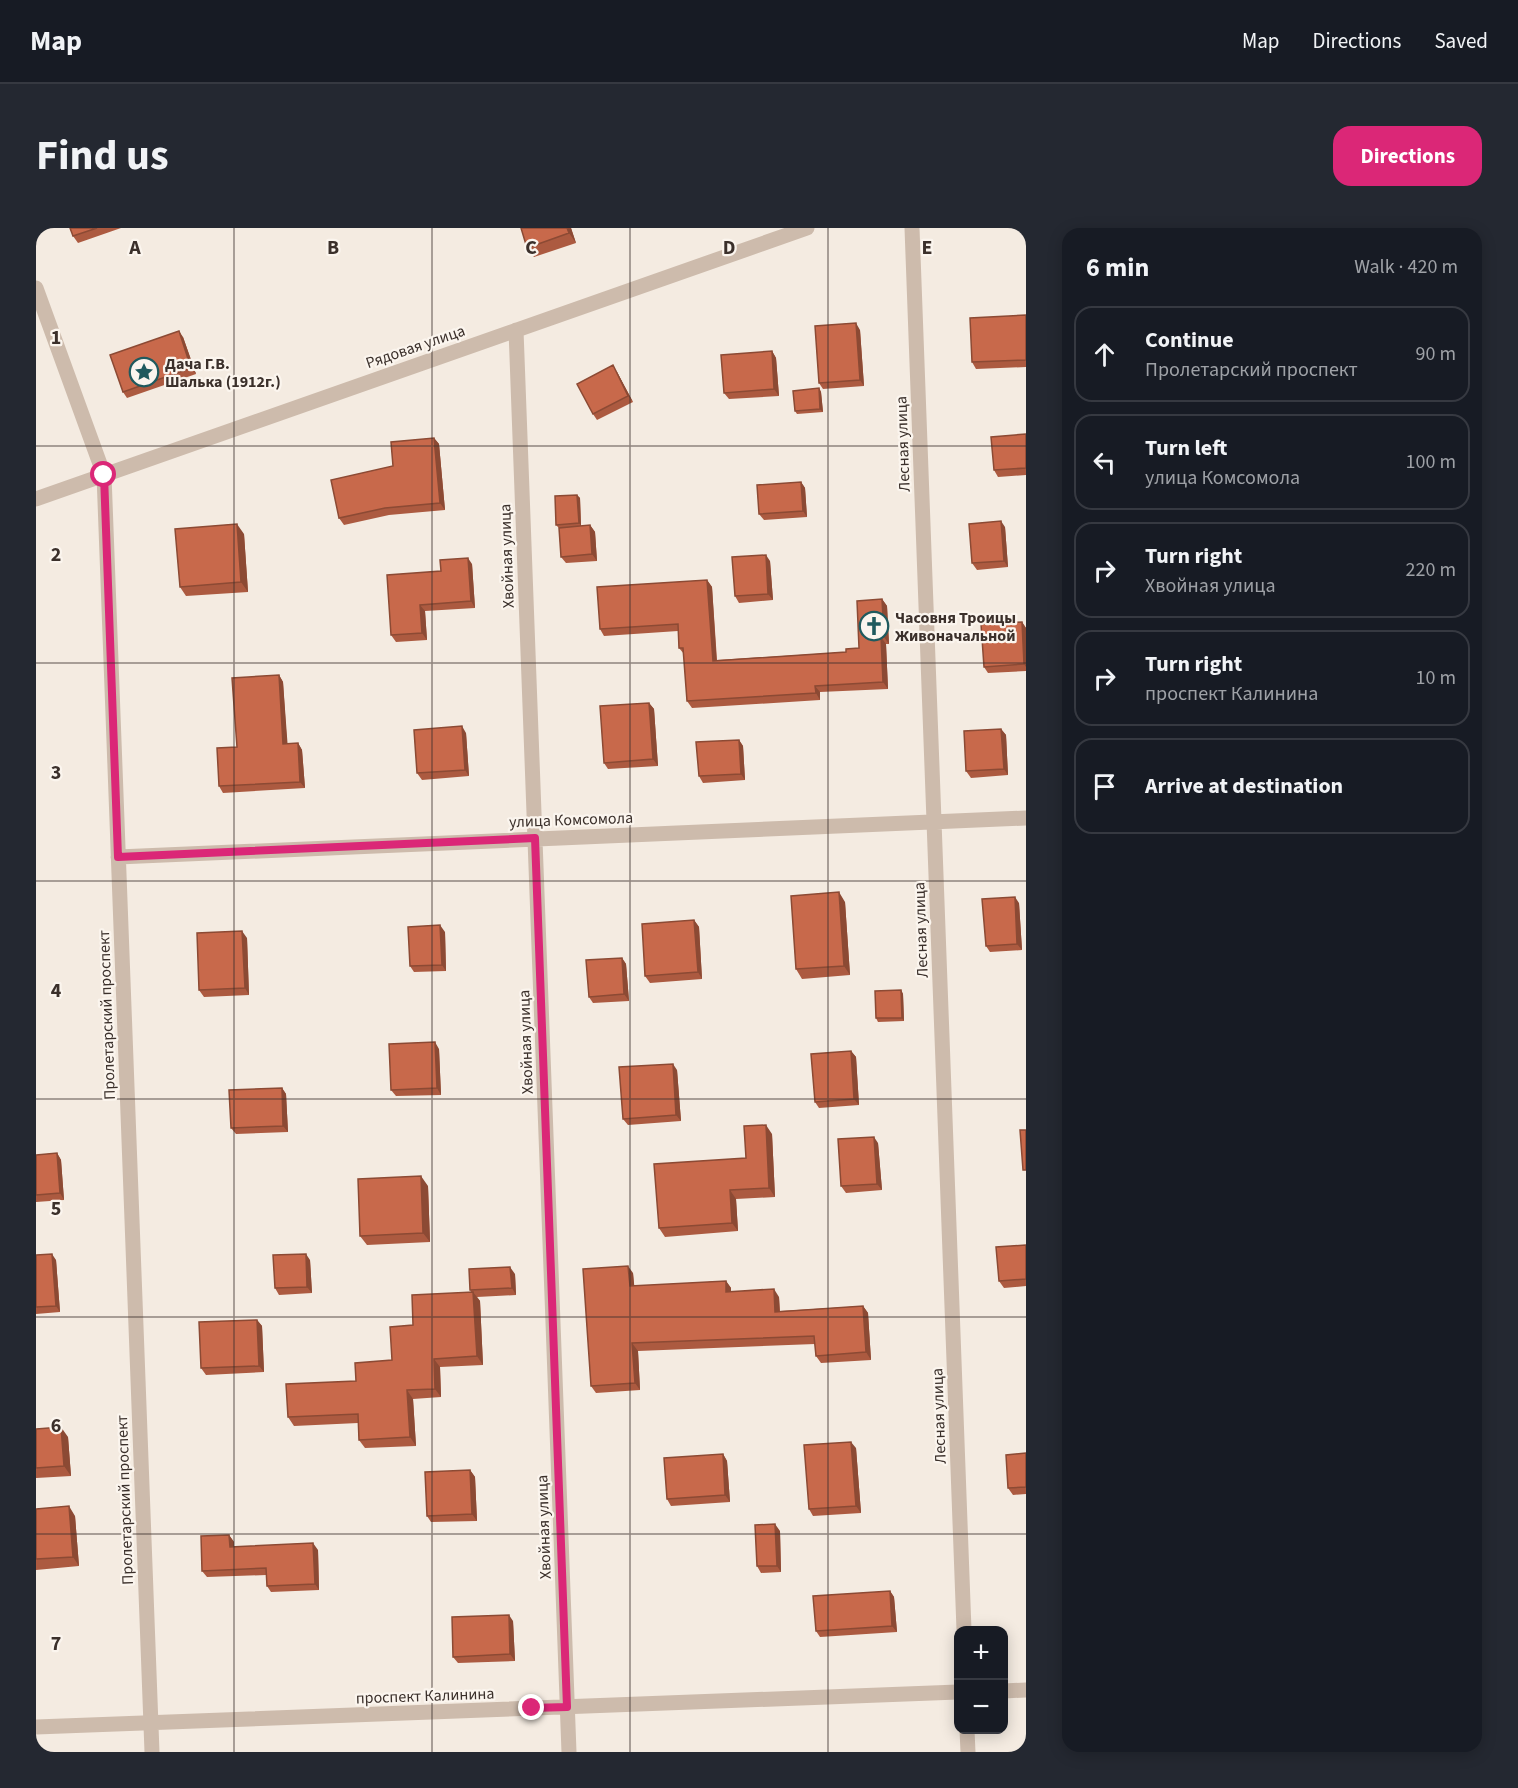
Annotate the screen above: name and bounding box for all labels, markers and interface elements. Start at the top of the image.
text: Map [30,21,82,61]
text: Map [1242,26,1280,56]
text: Directions [1313,26,1401,56]
text: Saved [1434,26,1488,56]
text: Find us [36,126,169,186]
button: Directions [1333,126,1482,186]
text: A [128,234,141,262]
text: B [327,234,339,262]
text: C [525,234,537,262]
text: D [723,234,735,262]
text: E [922,234,932,262]
text: 6 min [1086,249,1149,286]
text: Walk · 420 m [1354,253,1458,281]
street label: Рядовая улица [363,320,468,374]
text: 1 [51,324,61,352]
text: Continue [1145,324,1234,356]
icon: ahead [1088,338,1121,371]
text: 90 m [1416,340,1456,368]
place label: Дача Г.В. Шалька (1912г.) [165,353,281,393]
place icon: Дача Г.В. Шалька (1912г.) [128,356,160,388]
text: Пролетарский проспект [1145,356,1358,384]
street label: Лесная улица [890,396,916,492]
text: Turn left [1145,432,1227,464]
icon: left [1088,446,1121,479]
text: 100 m [1406,448,1456,476]
route start [90,461,116,487]
text: улица Комсомола [1145,464,1300,492]
street label: Хвойная улица [494,503,520,609]
text: Turn right [1145,540,1242,572]
text: 2 [51,541,61,569]
icon: right [1088,554,1121,587]
text: 220 m [1406,556,1456,584]
text: Хвойная улица [1145,572,1276,600]
place label: Часовня Троицы Живоначальной [895,607,1016,647]
church icon: Часовня Троицы Живоначальной [858,610,890,642]
text: Turn right [1145,648,1242,680]
icon: right [1088,662,1121,695]
text: 10 m [1416,664,1456,692]
text: проспект Калинина [1145,680,1318,708]
text: 3 [51,759,61,787]
icon: arrive [1088,770,1121,803]
text: Arrive at destination [1145,770,1343,802]
street label: улица Комсомола [509,807,633,833]
street label: Лесная улица [908,882,934,978]
street label: Пролетарский проспект [93,930,121,1100]
text: 4 [51,977,62,1005]
street label: Хвойная улица [513,989,539,1095]
text: 5 [51,1195,61,1223]
street label: Лесная улица [926,1368,952,1464]
text: 6 [51,1412,61,1440]
street label: Пролетарский проспект [111,1415,139,1585]
street label: Хвойная улица [531,1474,557,1580]
map controls [954,1626,1008,1734]
button: + [954,1626,1008,1680]
text: 7 [51,1630,61,1658]
button: − [954,1680,1008,1734]
street label: проспект Калинина [355,1683,495,1709]
route end [518,1694,544,1720]

